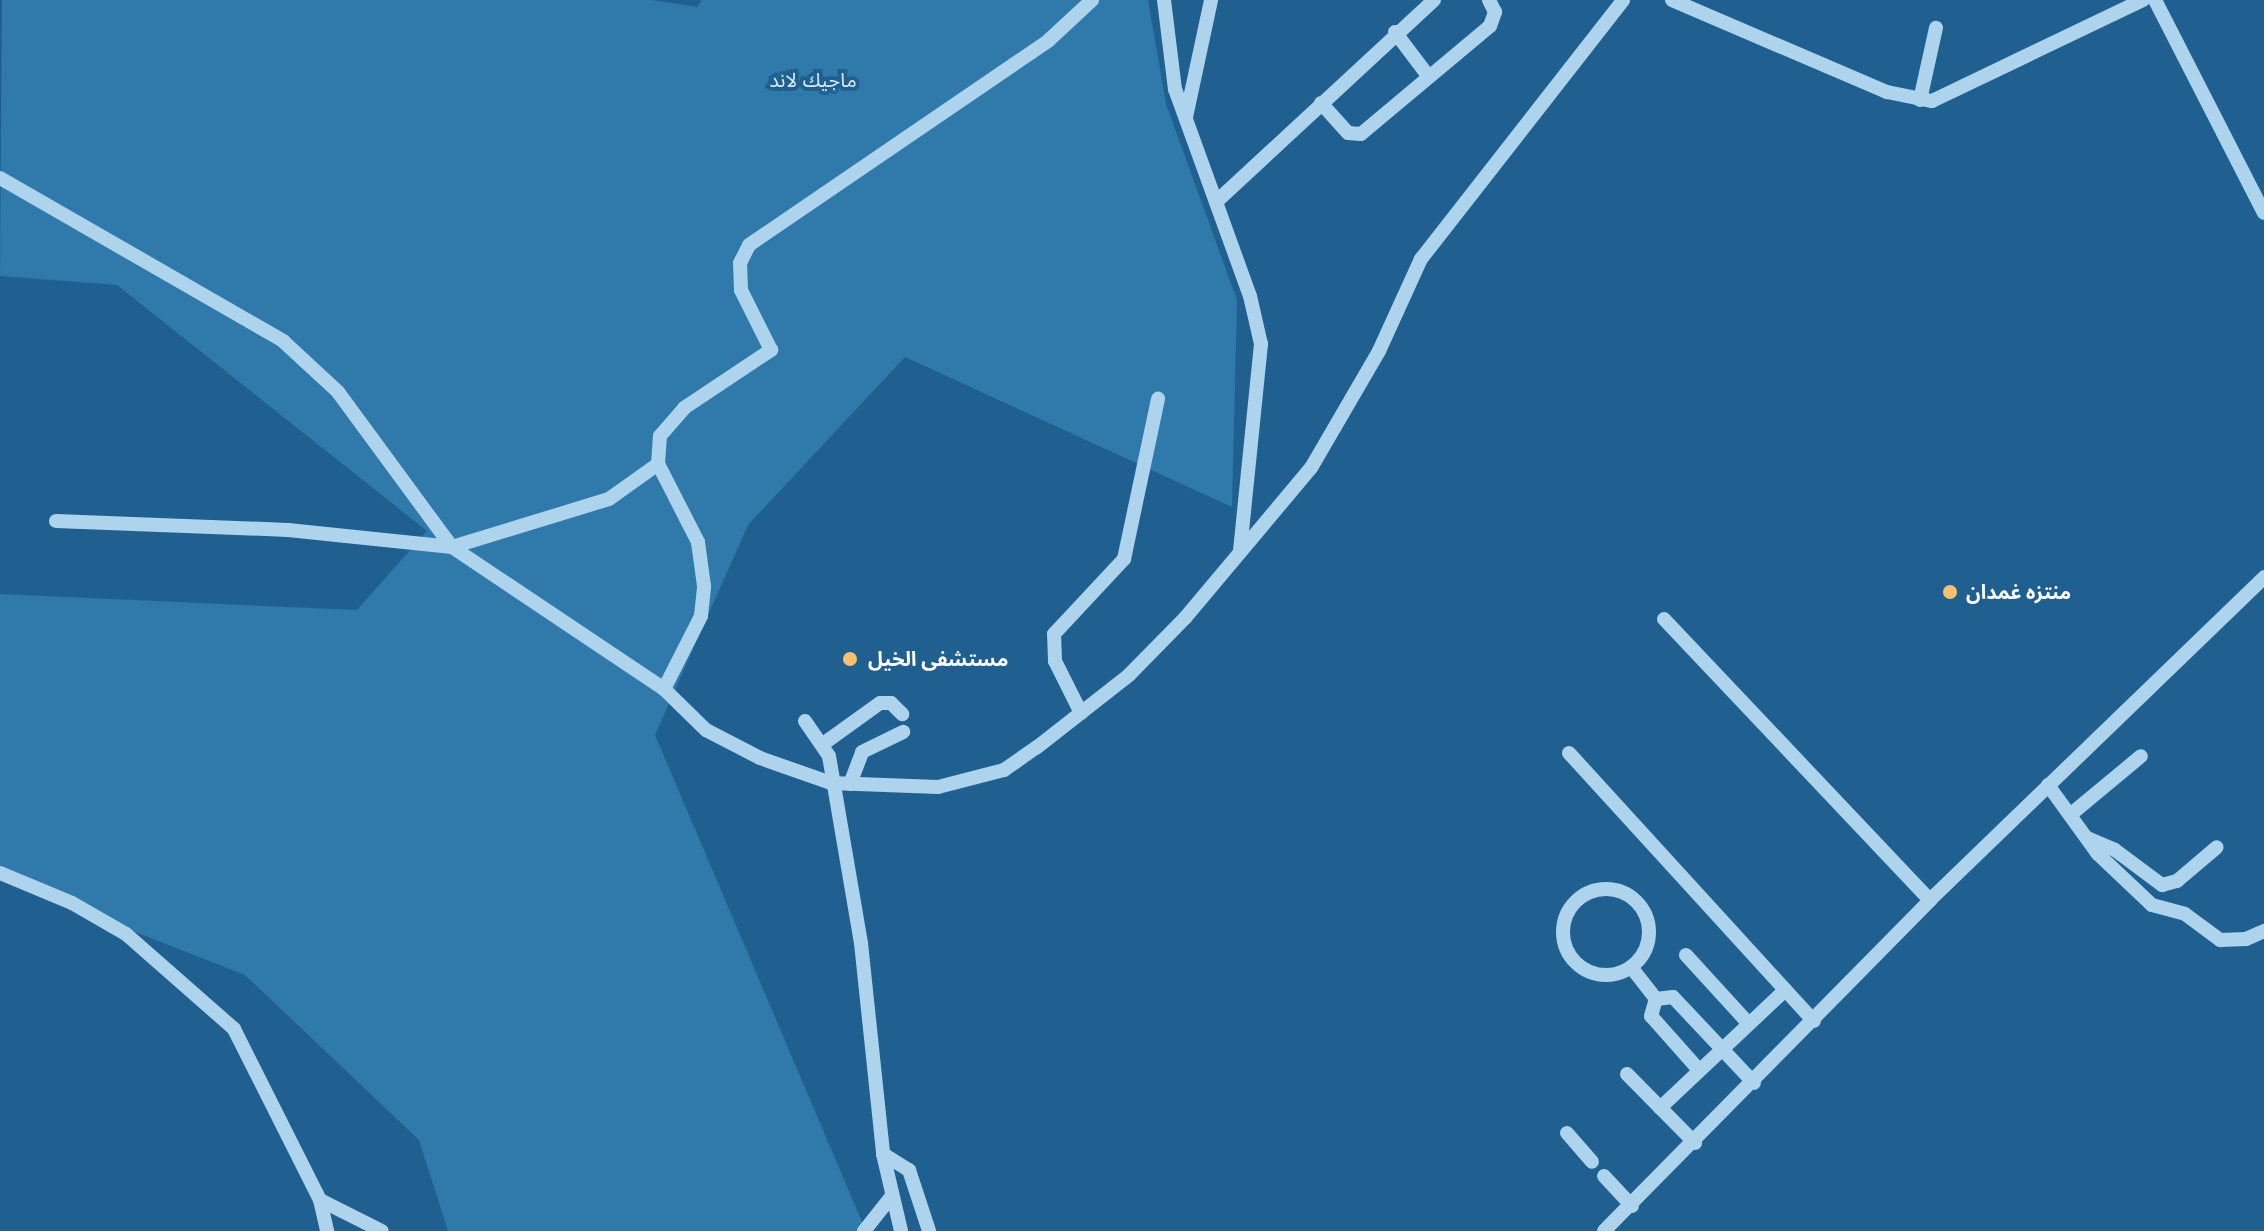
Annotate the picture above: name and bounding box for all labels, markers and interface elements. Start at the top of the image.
park label: ماجيك لاند [769,68,857,92]
place label: منتزه غمدان [1966,580,2071,604]
marker: منتزه غمدان [1941,583,1959,601]
place label: مستشفى الخيل [868,647,1008,671]
marker: مستشفى الخيل [839,648,861,670]

